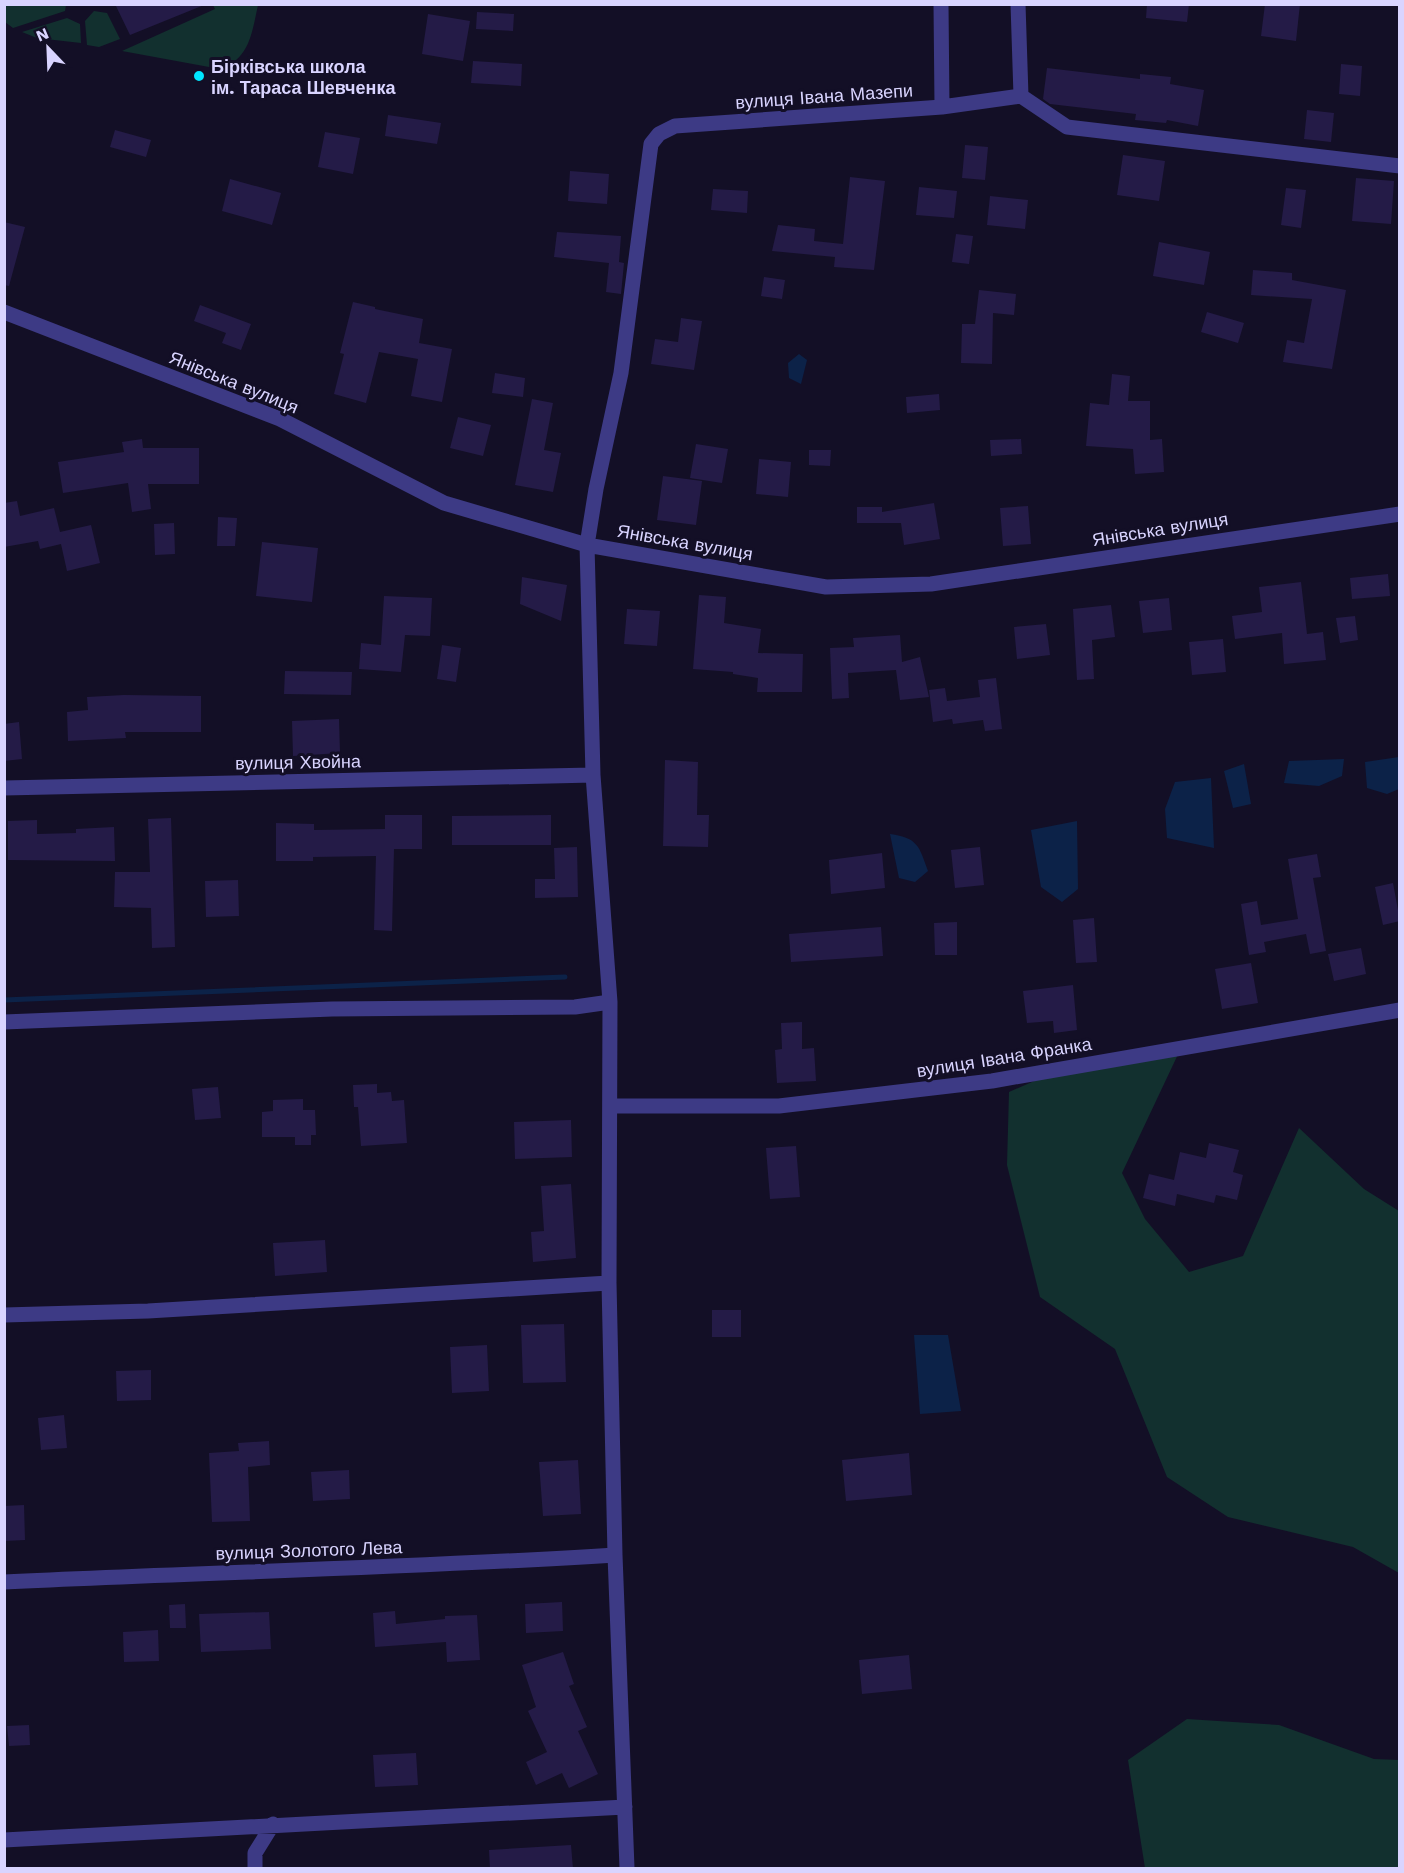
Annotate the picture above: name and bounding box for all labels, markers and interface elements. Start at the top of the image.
north arrow [18,18,78,78]
text: N [33,24,52,46]
place label: Бірківська школа ім. Тараса Шевченка [211,56,396,98]
marker: Бірківська школа ім. Тараса Шевченка [192,69,206,83]
street label: вулиця Івана Мазепи [735,79,913,113]
street label: Янівська вулиця [166,347,302,417]
street label: Янівська вулиця [1090,508,1230,550]
street label: Янівська вулиця [615,520,755,564]
street label: вулиця Хвойна [235,750,362,774]
street label: вулиця Івана Франка [915,1033,1094,1081]
street label: вулиця Золотого Лева [215,1536,404,1564]

